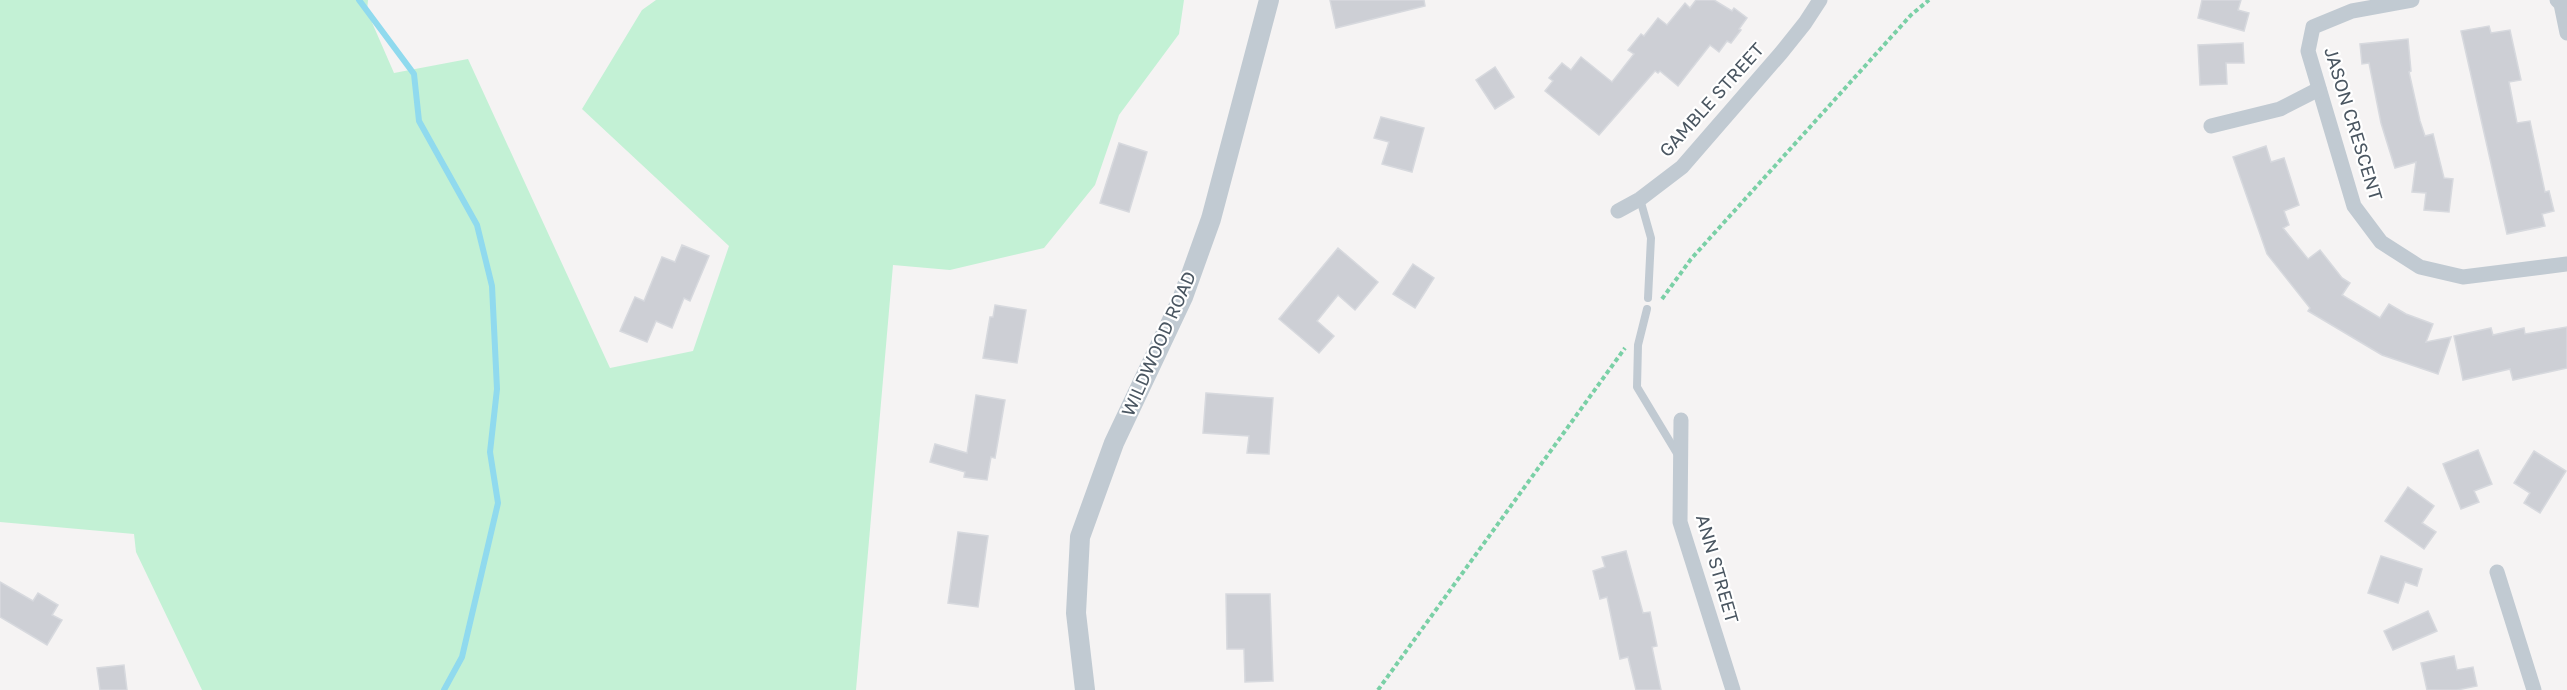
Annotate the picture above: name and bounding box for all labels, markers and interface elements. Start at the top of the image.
street label: GAMBLE STREET [1654,38,1768,161]
street label: JASON CRESCENT [2320,44,2388,203]
street label: WILDWOOD ROAD [1116,268,1200,419]
street label: ANN STREET [1692,512,1744,626]

